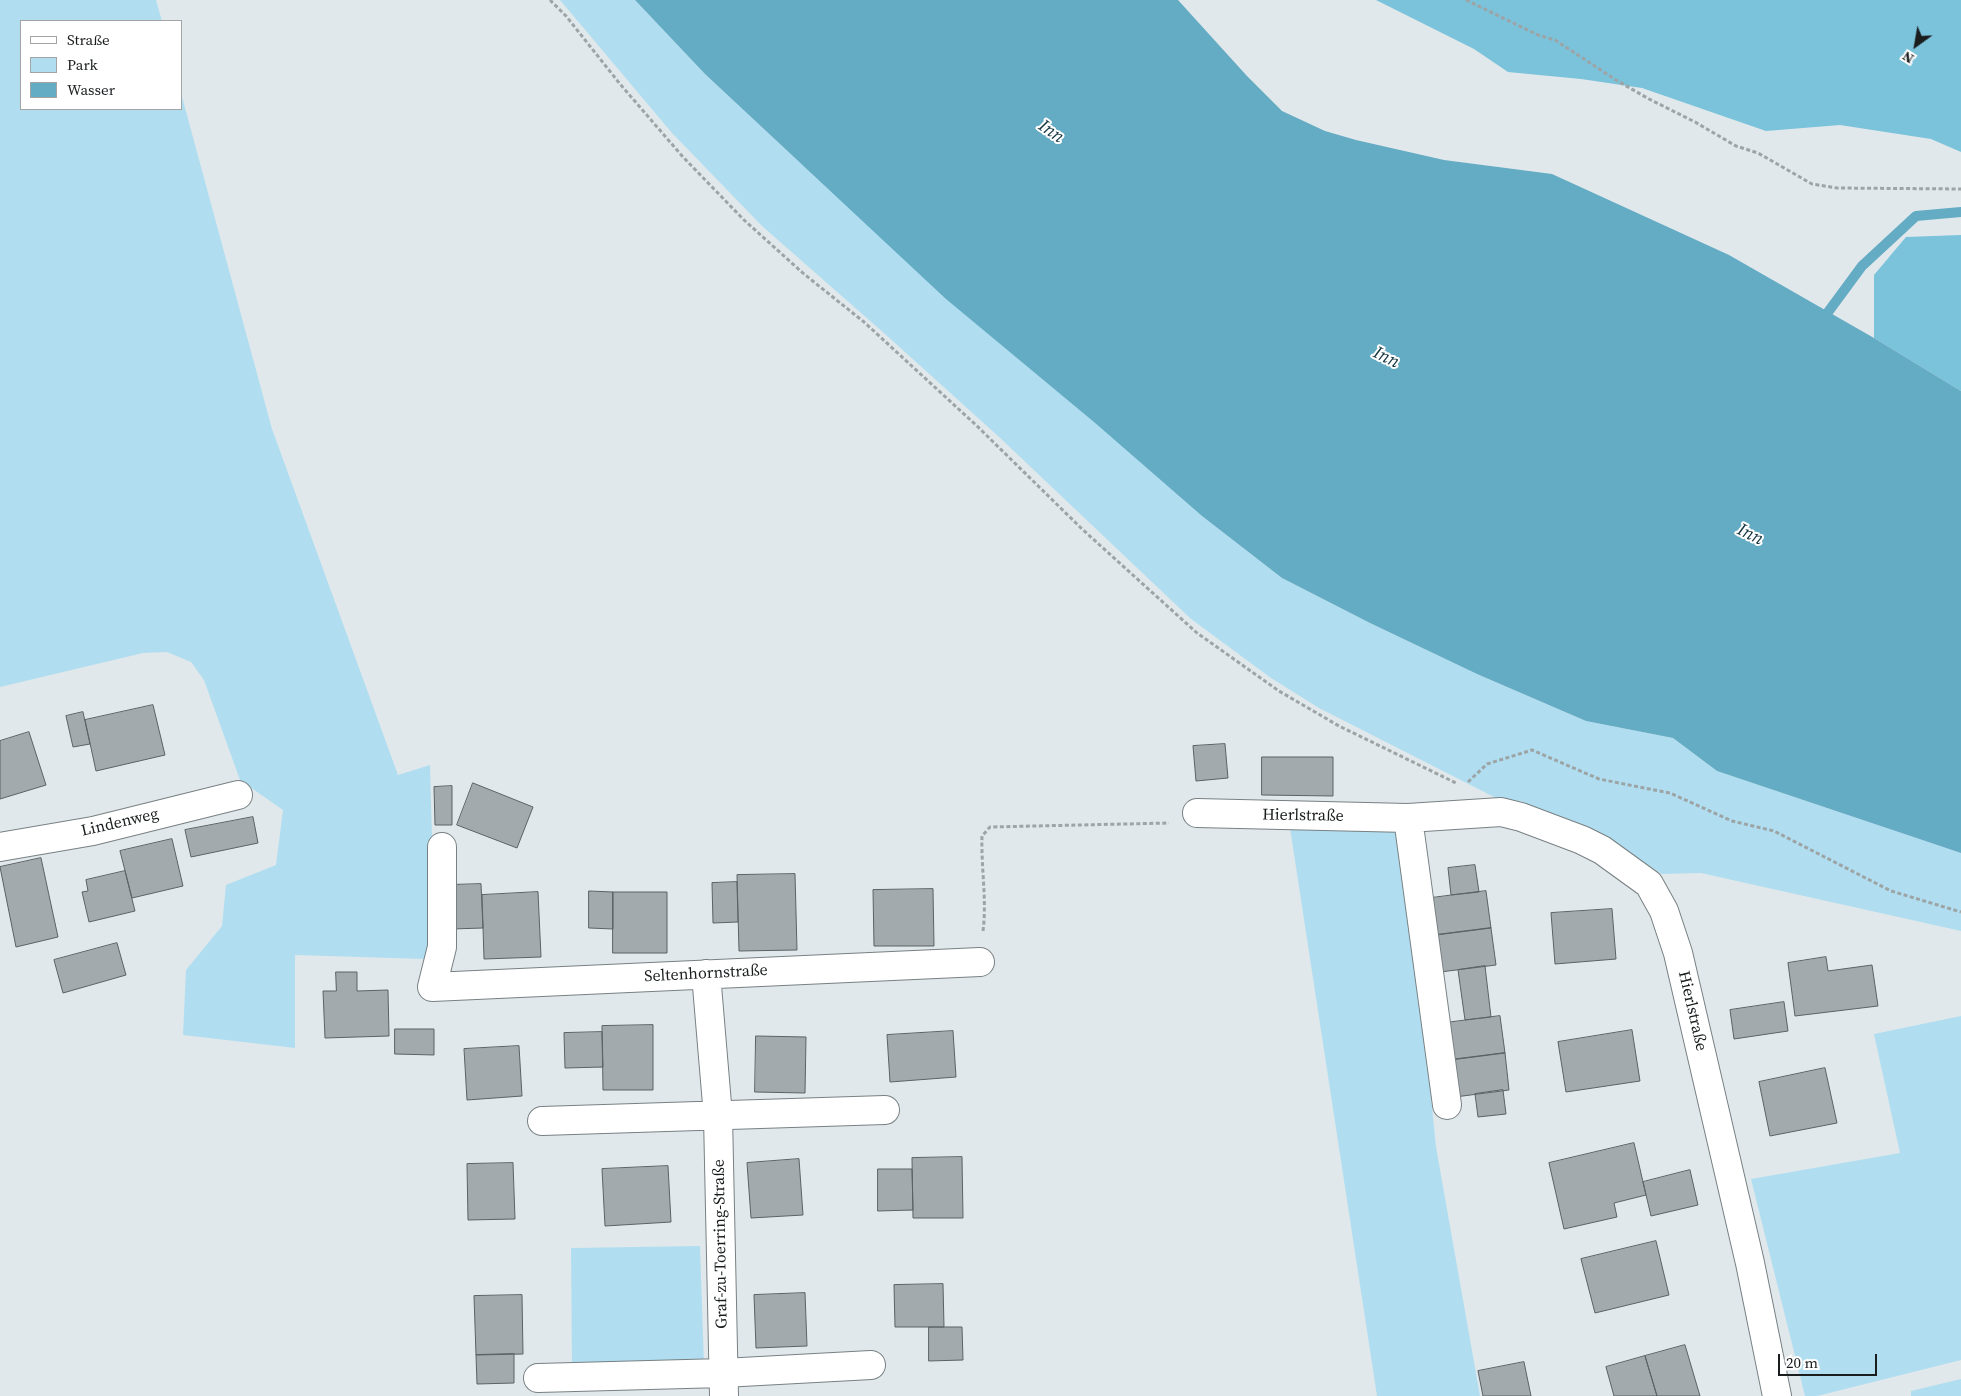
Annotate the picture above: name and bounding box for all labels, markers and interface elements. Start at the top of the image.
legend [20,20,182,110]
north arrow [1891,20,1941,70]
text: Straße [67,29,110,50]
text: N [1898,47,1918,69]
text: Park [67,54,98,75]
text: Wasser [67,79,115,100]
water label: Inn [1034,116,1068,148]
water label: Inn [1369,343,1403,373]
water label: Inn [1733,520,1767,550]
street label: Lindenweg [79,805,161,841]
street label: Hierlstraße [1262,806,1344,826]
street label: Seltenhornstraße [644,961,768,987]
street label: Hierlstraße [1673,969,1711,1053]
street label: Graf-zu-Toerring-Straße [710,1159,732,1329]
scale bar [1781,1344,1880,1376]
text: 20 m [1786,1352,1818,1373]

